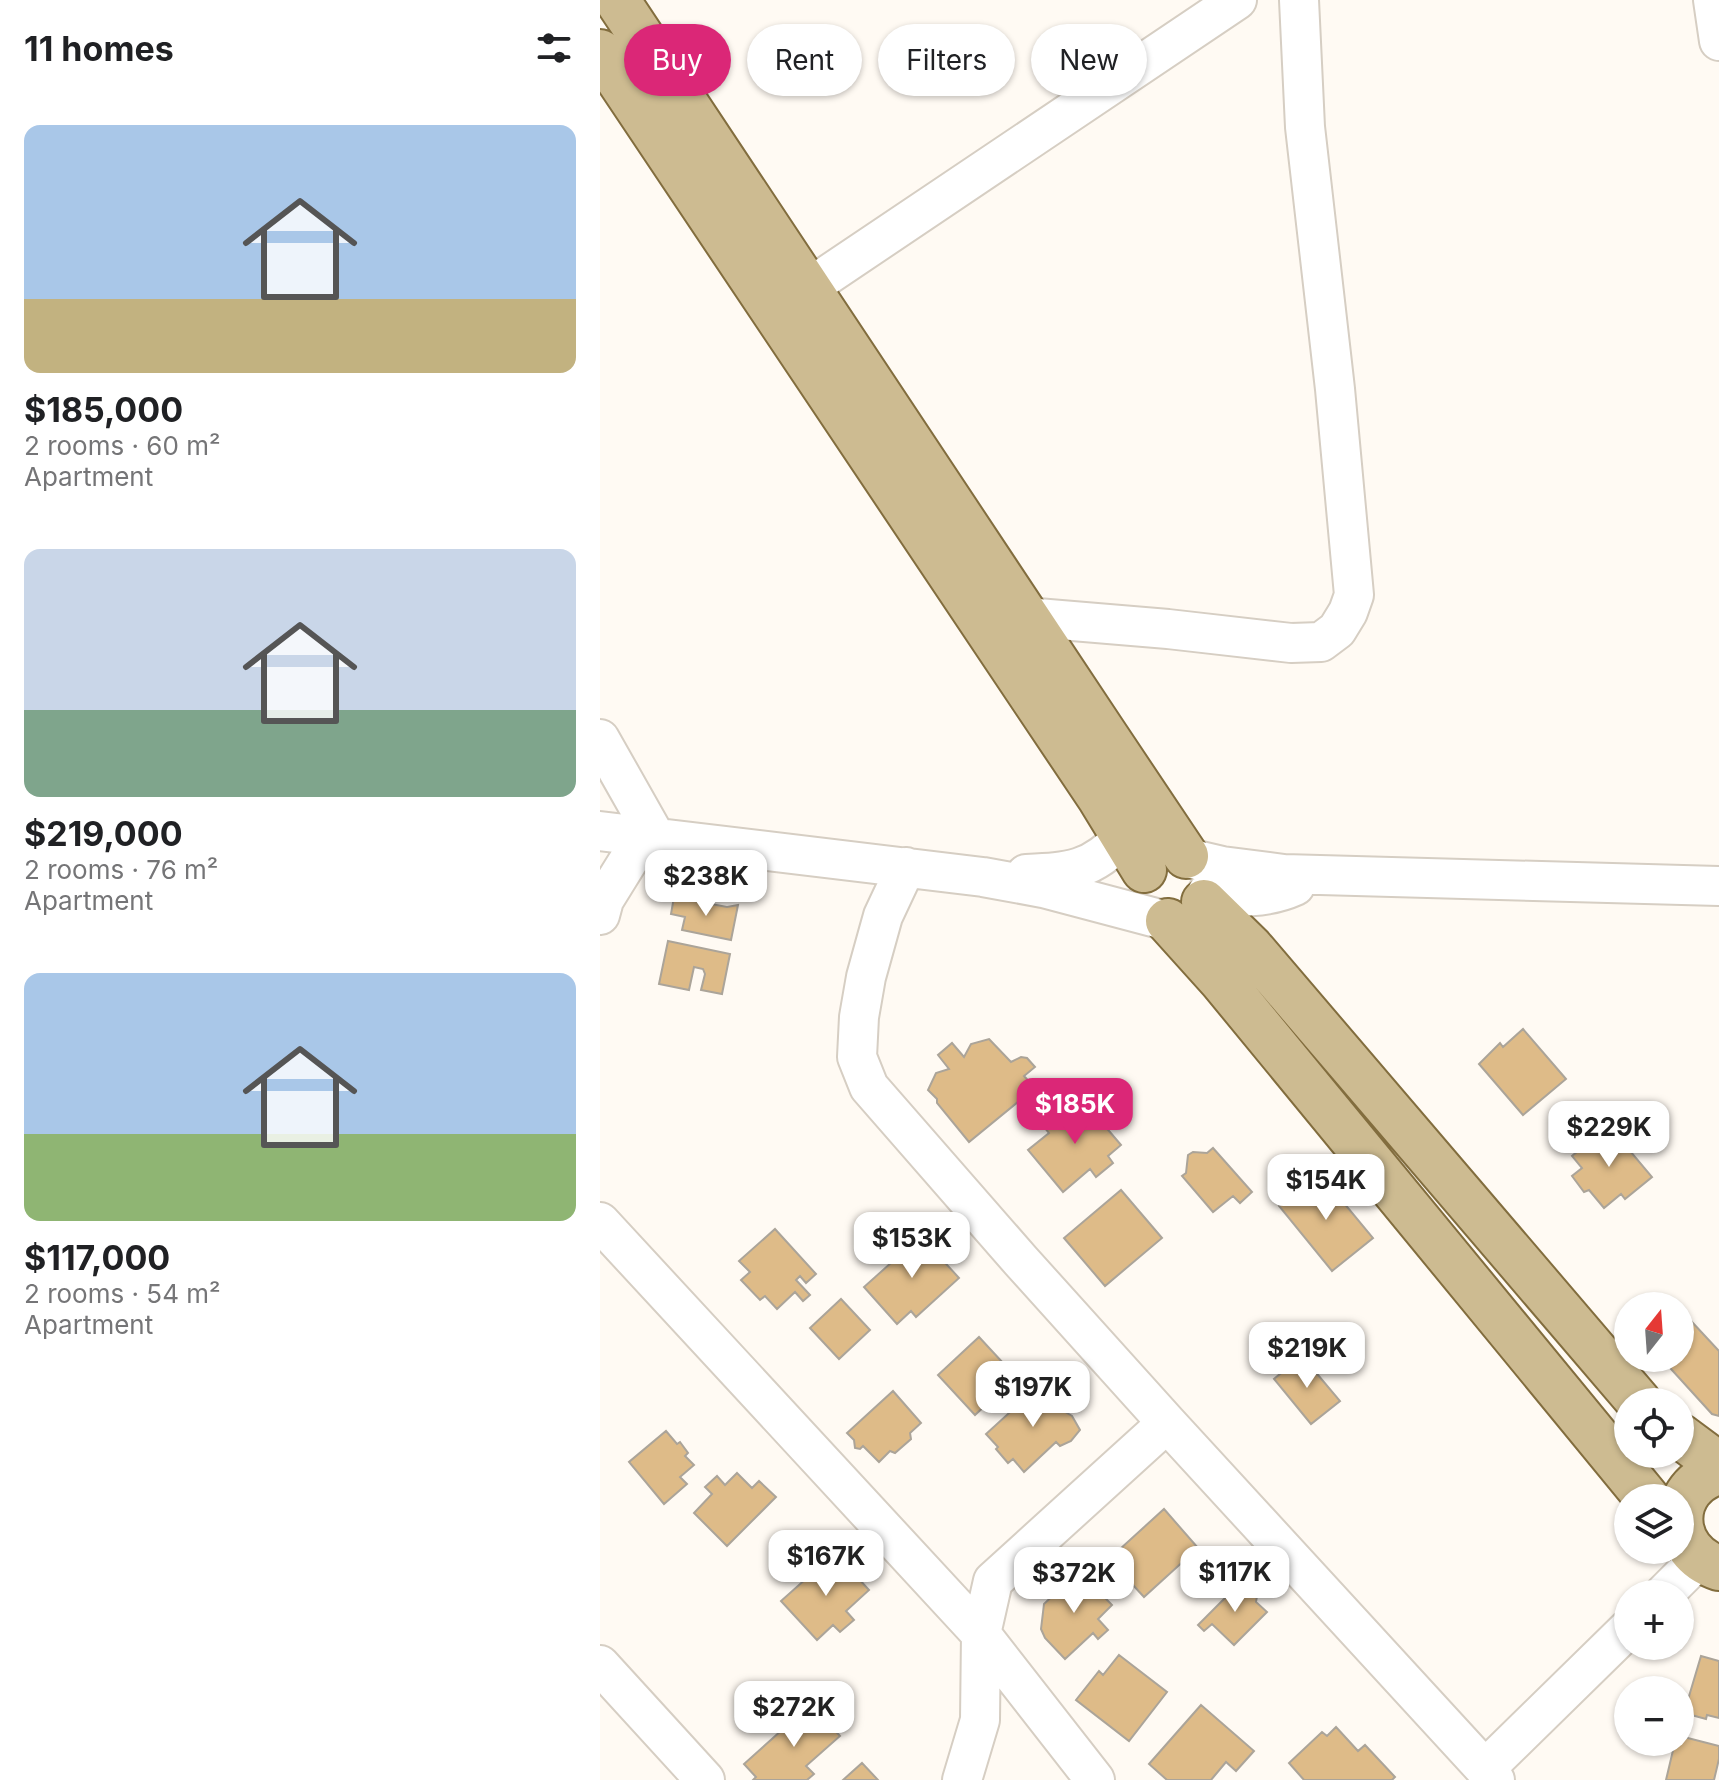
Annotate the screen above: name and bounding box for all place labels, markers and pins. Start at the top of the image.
pin: $238K [650,850,762,918]
pin: $185K [1019,1078,1131,1146]
pin: $229K [1553,1101,1665,1169]
pin: $154K [1270,1154,1382,1222]
pin: $153K [856,1212,968,1280]
pin: $219K [1251,1322,1363,1390]
pin: $197K [977,1361,1089,1429]
pin: $167K [770,1530,882,1598]
pin: $117K [1179,1546,1291,1614]
pin: $372K [1018,1547,1130,1615]
pin: $272K [738,1681,850,1749]

